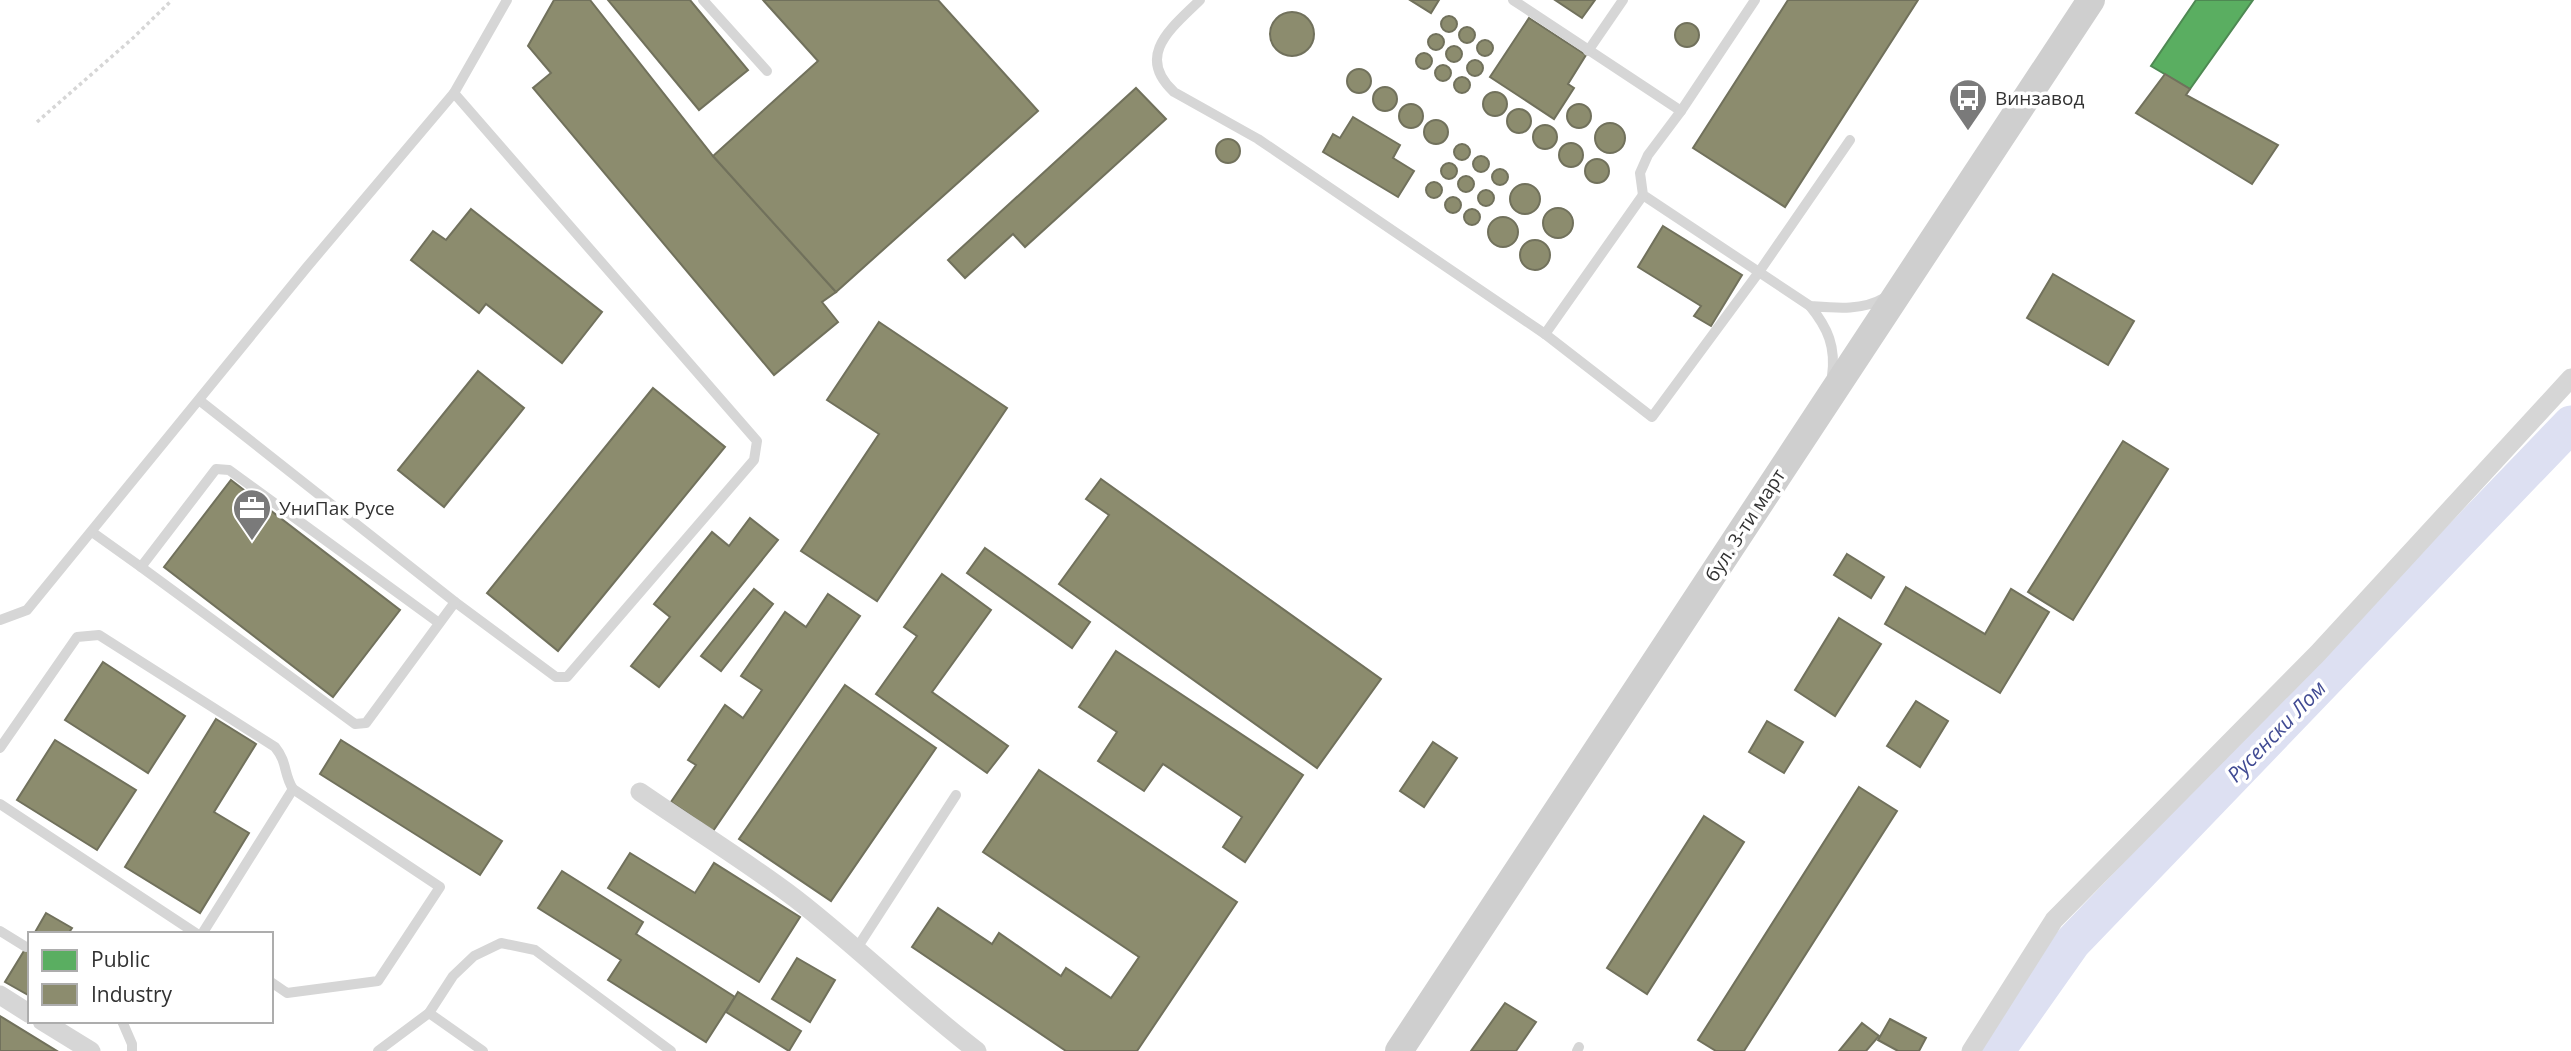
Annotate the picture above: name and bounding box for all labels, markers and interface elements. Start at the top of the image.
bus stop icon: Винзавод [1947,77,1989,132]
place label: Винзавод [1995,85,2084,111]
street label: бул. 3-ти март [1699,464,1791,586]
office icon: УниПак Русе [231,487,273,542]
place label: УниПак Русе [279,495,395,521]
water label: Русенски Лом [2220,674,2332,788]
legend [28,932,273,1023]
text: Public [91,945,150,973]
text: Industry [91,980,173,1008]

